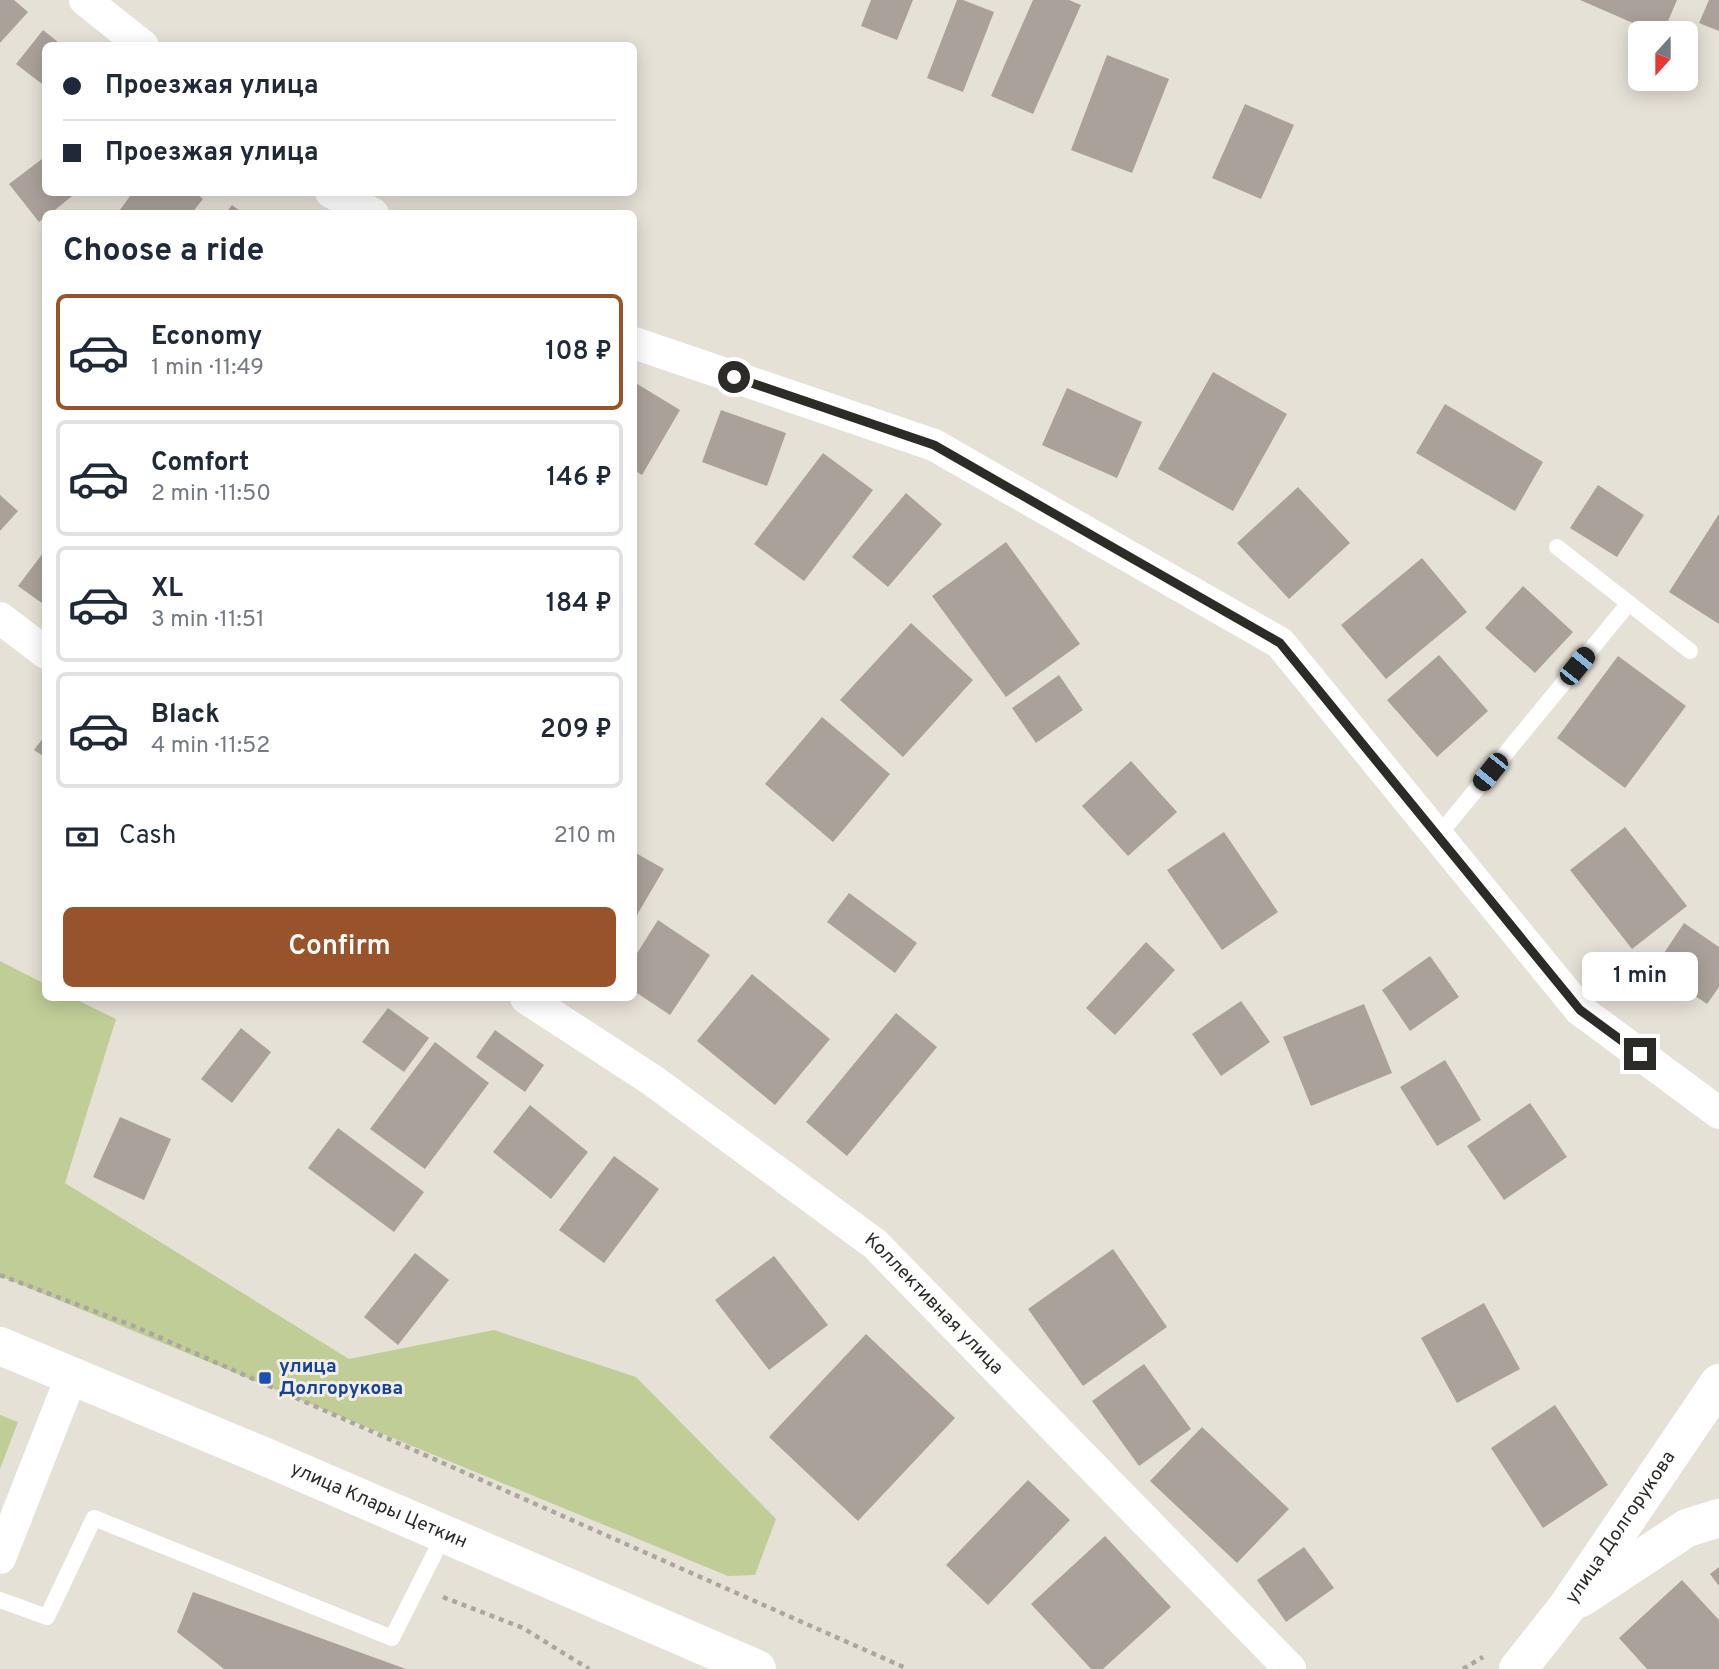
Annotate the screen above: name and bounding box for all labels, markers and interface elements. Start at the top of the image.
north arrow [1628,21,1698,91]
map controls [1628,21,1698,91]
text: Проезжая улица [105,70,318,103]
text: Проезжая улица [105,137,318,170]
text: Choose a ride [63,232,264,272]
icon: car [67,321,130,384]
text: Economy [151,321,262,354]
text: 108 ₽ [545,336,612,369]
text: 1 min · 11:49 [151,354,264,383]
route start [718,361,750,393]
icon: car [67,447,130,510]
text: Comfort [151,447,249,480]
text: 146 ₽ [546,462,612,495]
text: 2 min · 11:50 [151,480,271,509]
icon: car [67,573,130,636]
text: XL [151,573,183,606]
text: 184 ₽ [546,588,612,621]
text: 3 min · 11:51 [151,606,265,635]
car [1556,643,1599,689]
icon: car [67,699,130,762]
text: Black [151,699,220,732]
text: 209 ₽ [540,714,612,747]
text: 4 min · 11:52 [151,732,270,761]
car [1469,749,1512,795]
icon: cash [63,818,101,856]
text: Cash [119,820,176,853]
text: 210 m [554,822,616,851]
button: Confirm [63,907,616,987]
callout: 1 min [1582,953,1698,1002]
text: 1 min [1613,962,1667,991]
route end [1624,1038,1656,1070]
street label: Коллективная улица [859,1228,1008,1380]
place label: улица Долгорукова [279,1355,403,1401]
marker: улица Долгорукова [257,1370,273,1386]
street label: улица Долгорукова [1561,1446,1681,1609]
street label: улица Клары Цеткин [287,1457,471,1554]

